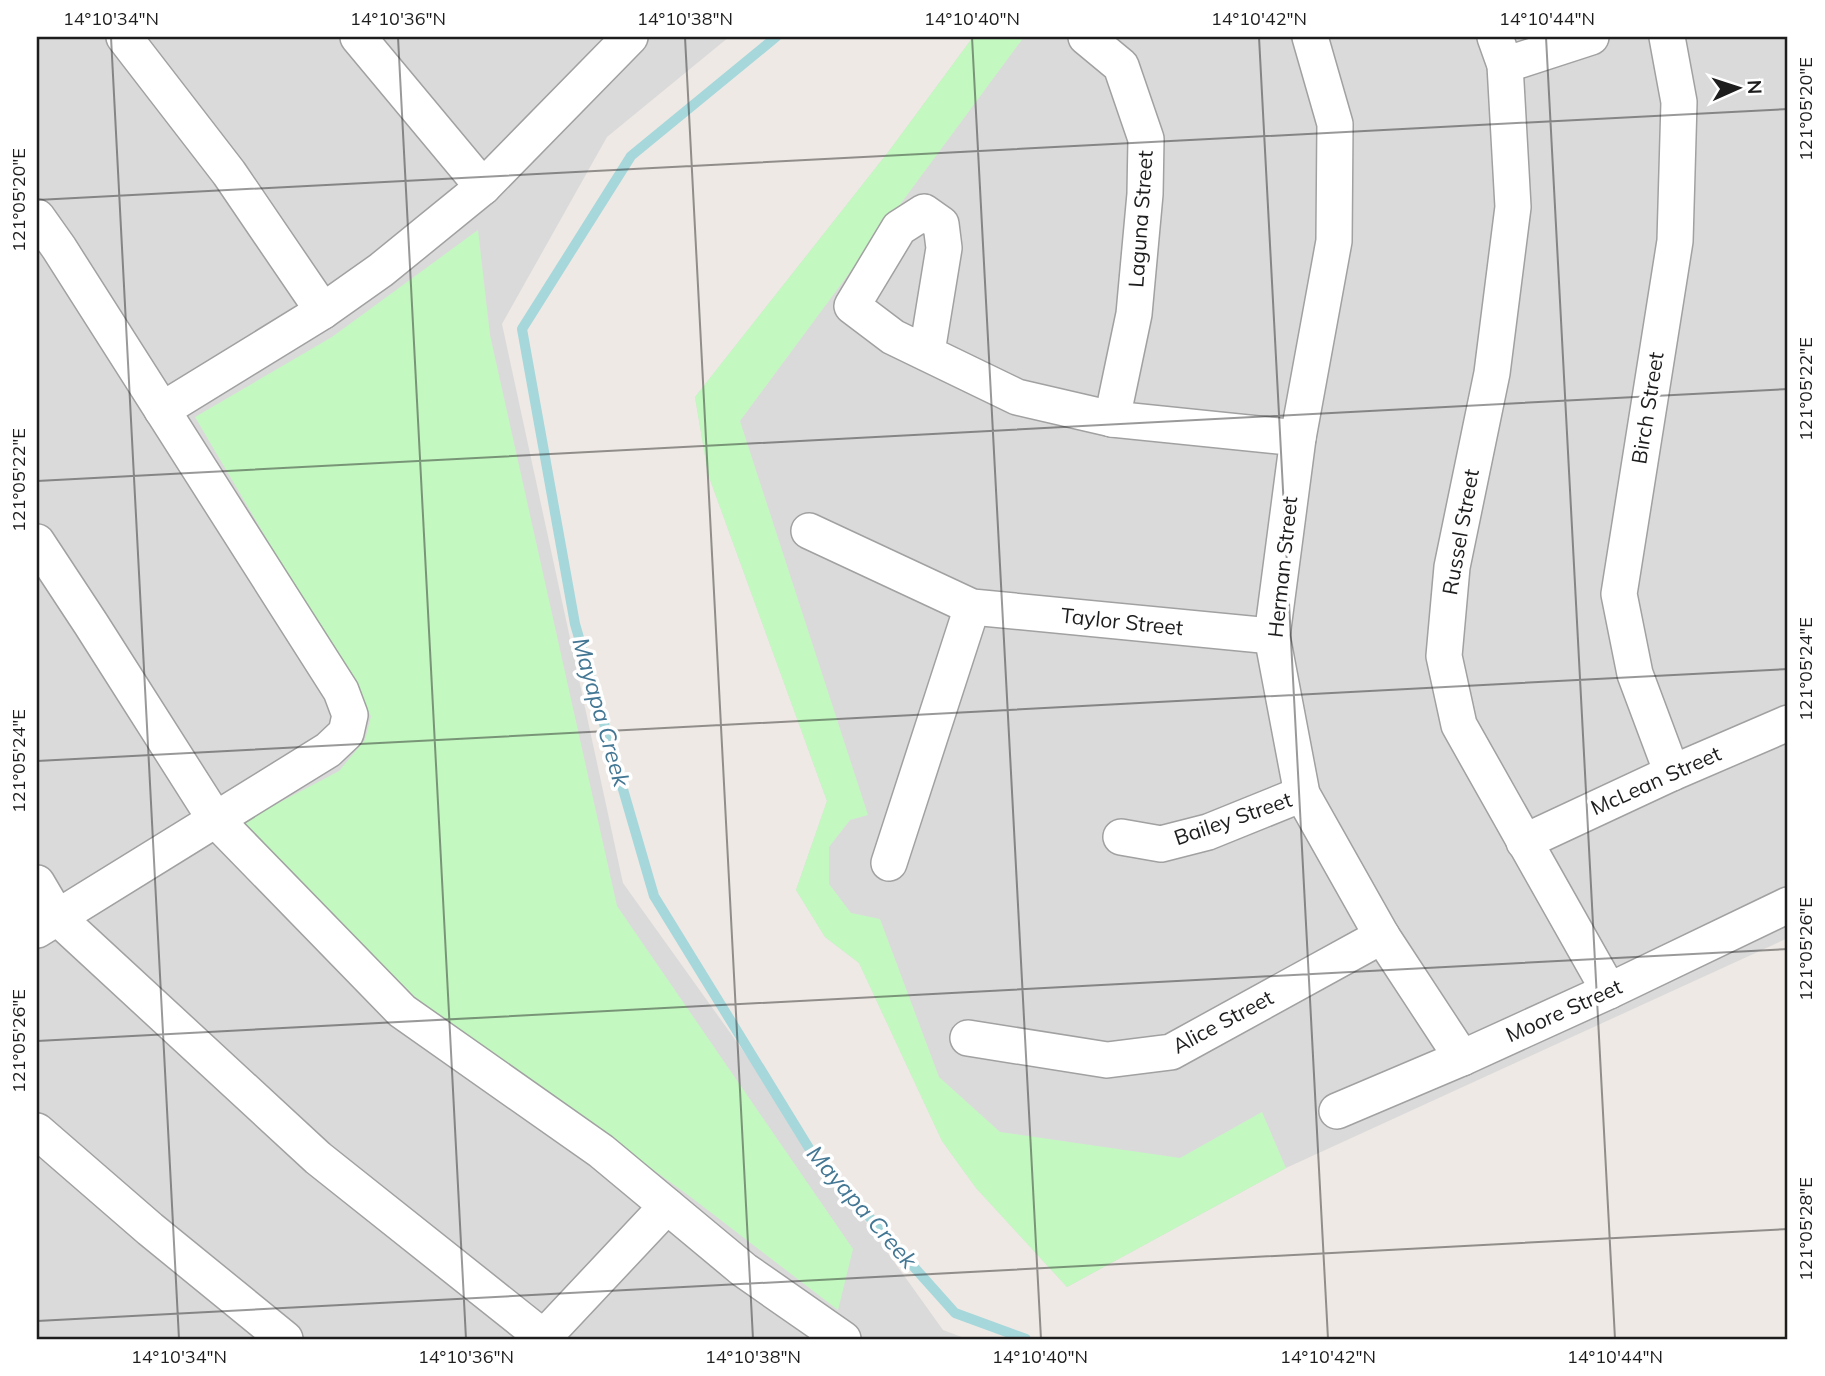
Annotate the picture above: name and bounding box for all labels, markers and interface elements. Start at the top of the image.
text: 14°10'34"N [63,7,159,30]
text: 14°10'36"N [350,7,446,30]
text: 14°10'38"N [637,7,733,30]
text: 14°10'40"N [924,7,1020,30]
text: 14°10'42"N [1211,7,1307,30]
text: 14°10'44"N [1499,7,1595,30]
north arrow [1702,52,1772,122]
text: 121°05'20"E [1794,57,1817,161]
text: N [1743,79,1767,95]
text: 121°05'20"E [7,148,30,252]
street label: Laguna Street [1122,150,1158,288]
text: 121°05'22"E [1794,337,1817,441]
street label: Birch Street [1625,350,1669,466]
text: 121°05'22"E [7,428,30,532]
street label: Russel Street [1436,467,1484,597]
street label: Herman Street [1262,495,1302,639]
street label: Taylor Street [1060,602,1185,640]
text: 121°05'24"E [1794,617,1817,721]
water label: Mayapa Creek [566,634,637,791]
text: 121°05'24"E [7,709,30,813]
street label: McLean Street [1587,740,1725,820]
street label: Bailey Street [1170,786,1295,850]
text: 121°05'26"E [1794,897,1817,1001]
street label: Moore Street [1501,973,1626,1047]
street label: Alice Street [1168,984,1277,1059]
text: 121°05'26"E [7,989,30,1093]
water label: Mayapa Creek [801,1139,924,1275]
text: 121°05'28"E [1794,1177,1817,1281]
text: 14°10'34"N [131,1345,227,1368]
text: 14°10'36"N [418,1345,514,1368]
text: 14°10'38"N [705,1345,801,1368]
text: 14°10'40"N [992,1345,1088,1368]
text: 14°10'42"N [1280,1345,1376,1368]
text: 14°10'44"N [1567,1345,1663,1368]

